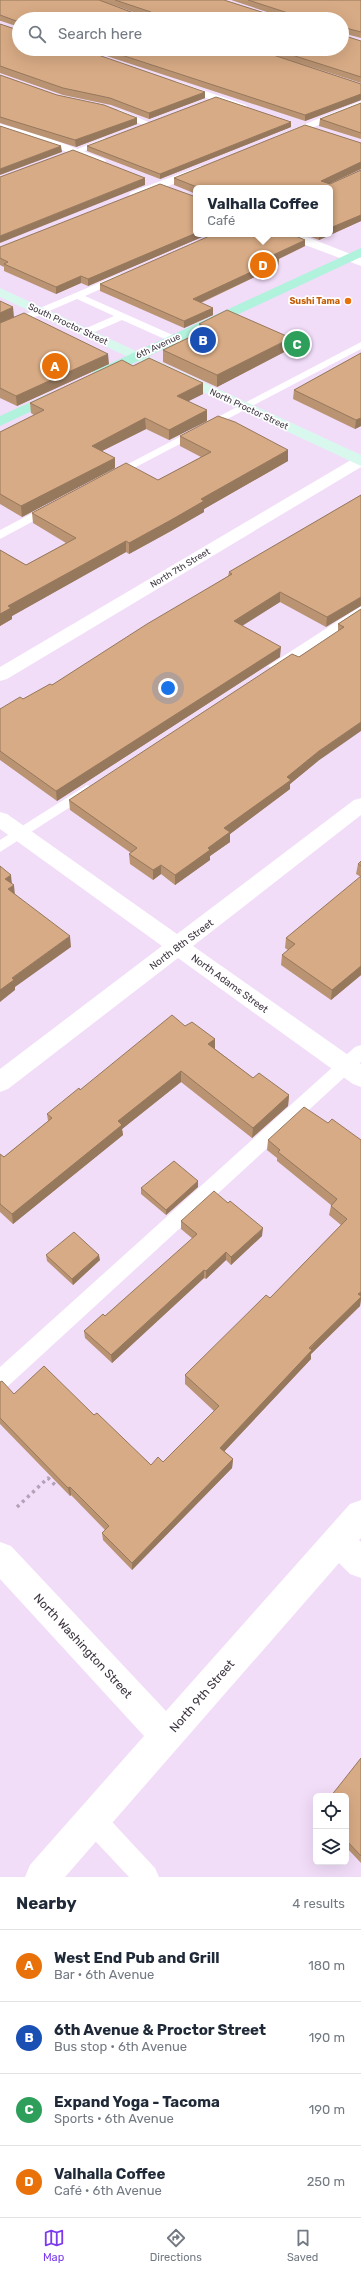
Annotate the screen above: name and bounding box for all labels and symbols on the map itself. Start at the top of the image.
pin: D [250,250,276,280]
place label: Sushi Tama [289,296,340,306]
marker: Sushi Tama [343,296,353,306]
street label: South Proctor Street [27,301,110,347]
pin: B [190,325,216,355]
pin: C [284,329,310,359]
street label: 6th Avenue [134,331,182,361]
pin: A [42,351,68,381]
street label: North Proctor Street [208,386,290,432]
street label: North 7th Street [148,546,212,590]
your location [158,678,178,698]
street label: North 8th Street [147,917,216,973]
street label: North Adams Street [189,952,270,1016]
street label: North Washington Street [31,1591,135,1701]
street label: North 9th Street [167,1657,237,1735]

